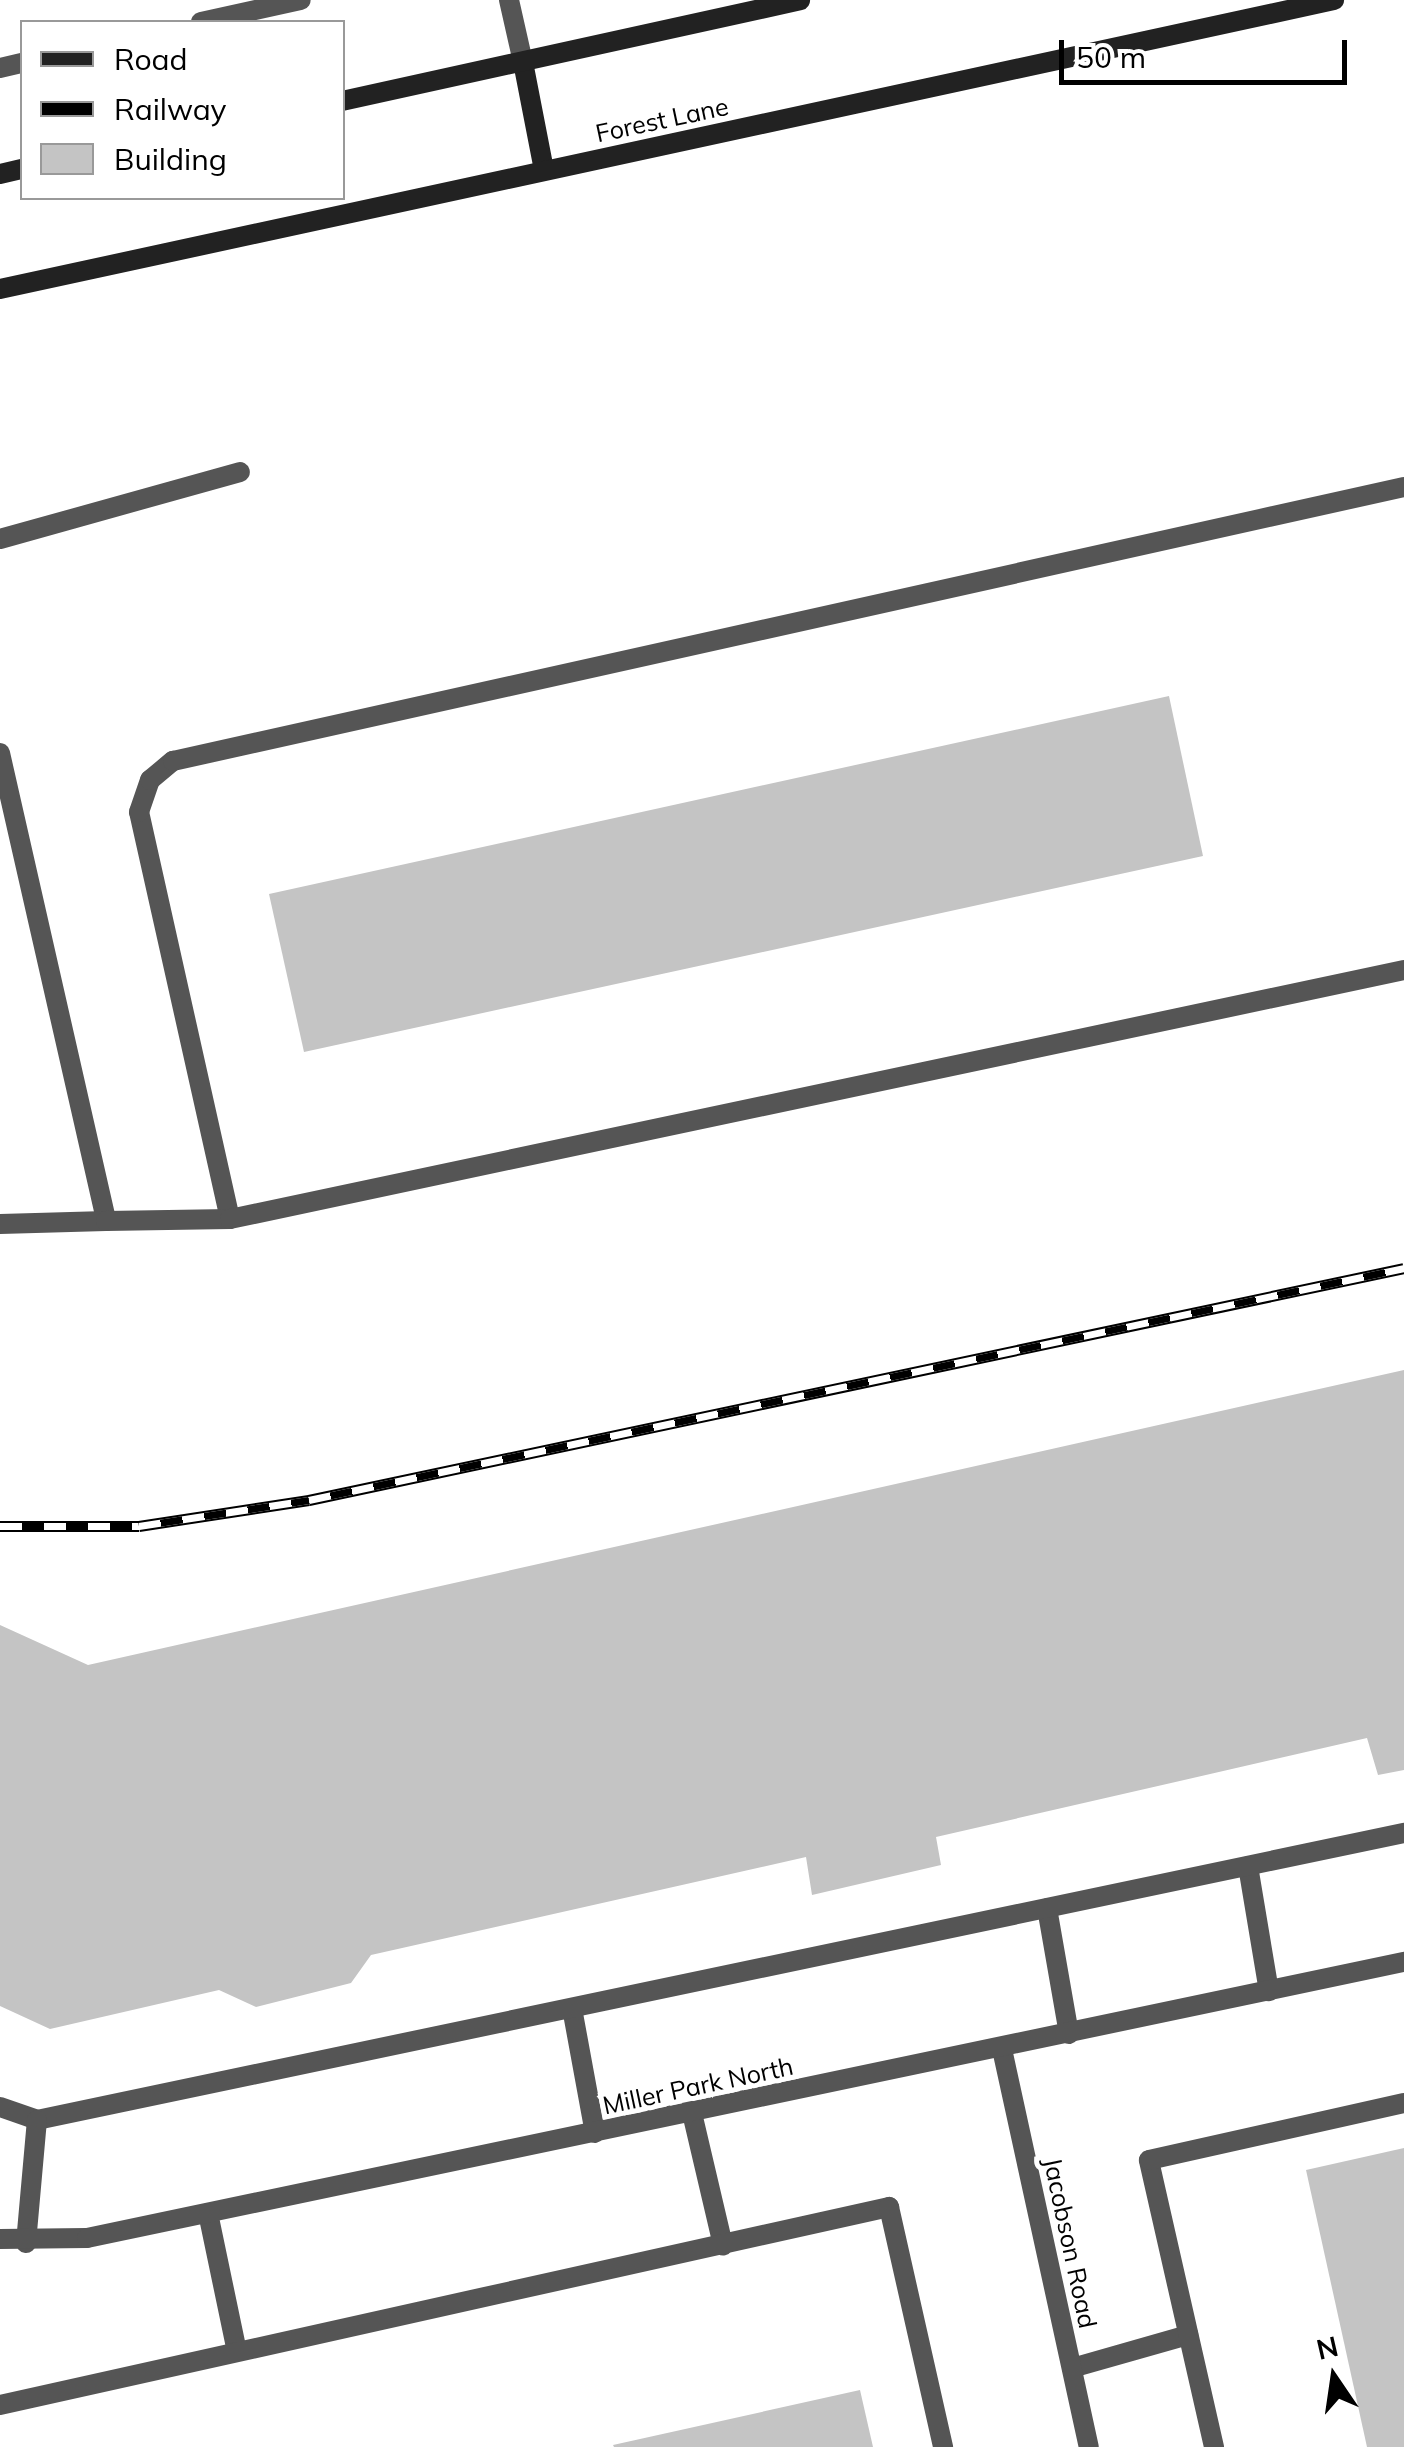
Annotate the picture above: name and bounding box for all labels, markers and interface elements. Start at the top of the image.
legend [20,20,345,200]
scale bar [1064,20,1352,82]
text: 50 m [1076,38,1146,76]
text: Road [114,40,188,78]
text: Railway [114,90,227,128]
street label: Forest Lane [593,91,731,149]
text: Building [114,140,227,178]
street label: Miller Park North [600,2051,796,2121]
street label: Jacobson Road [1037,2155,1103,2331]
north arrow [1284,2327,1384,2427]
text: N [1313,2328,1341,2367]

